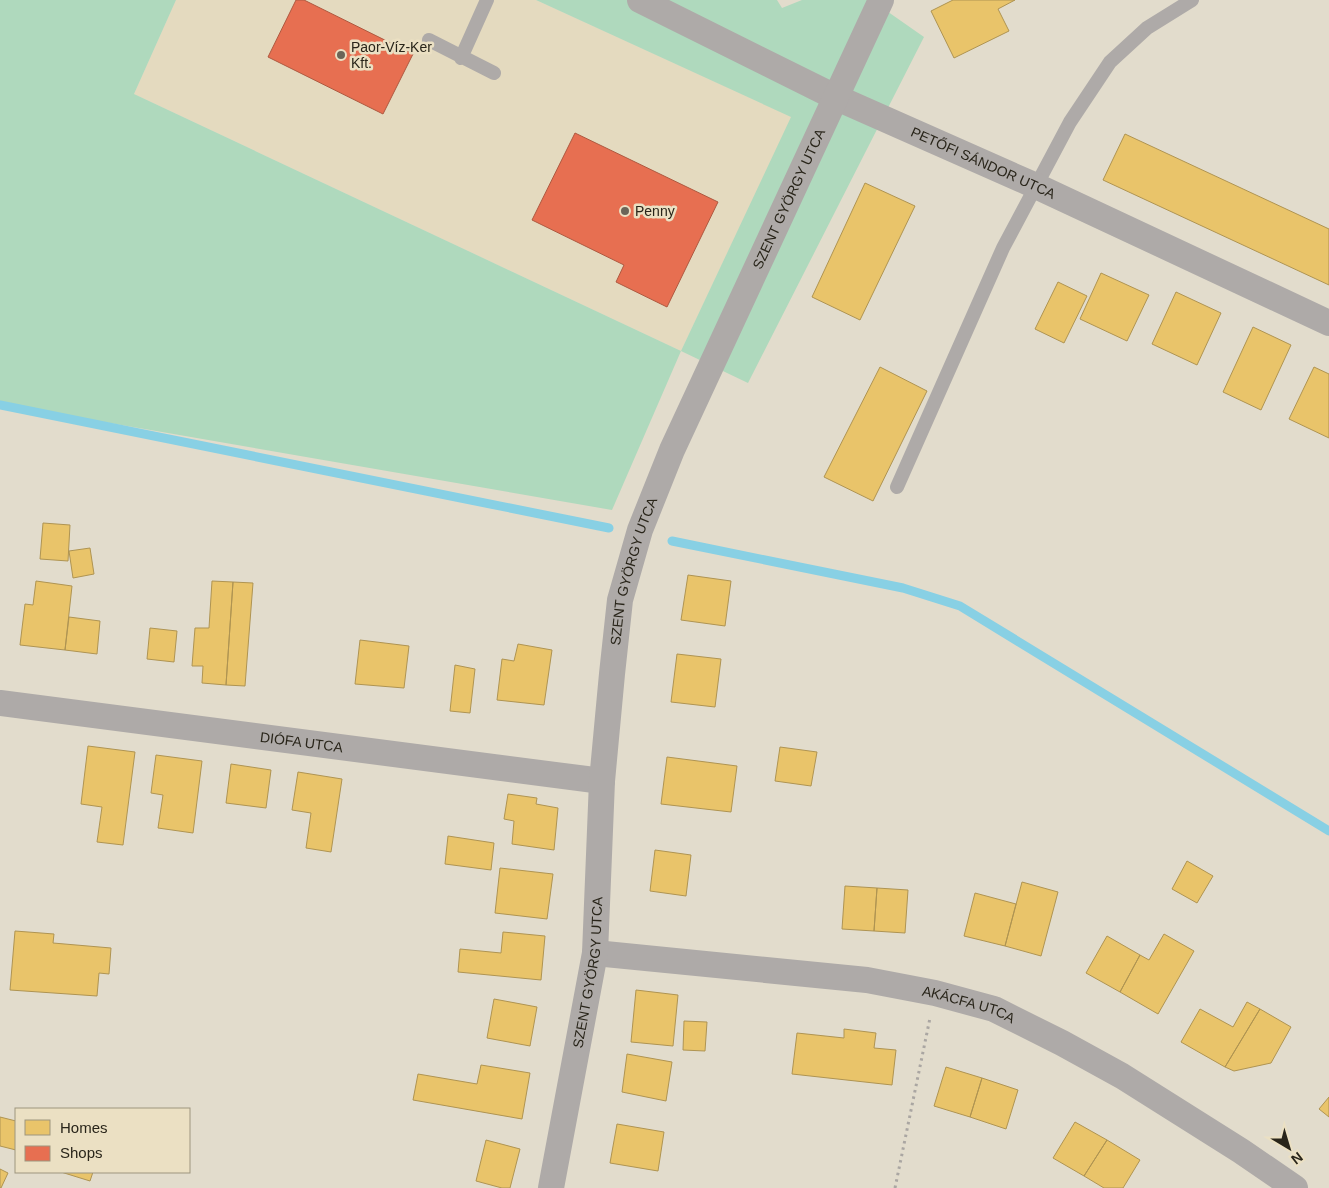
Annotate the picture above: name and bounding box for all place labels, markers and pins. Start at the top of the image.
place label: Paor-Víz-Ker Kft. [351,39,432,71]
marker: Paor-Víz-Ker Kft. [335,49,347,61]
place label: Penny [635,203,675,219]
marker: Penny [619,205,631,217]

